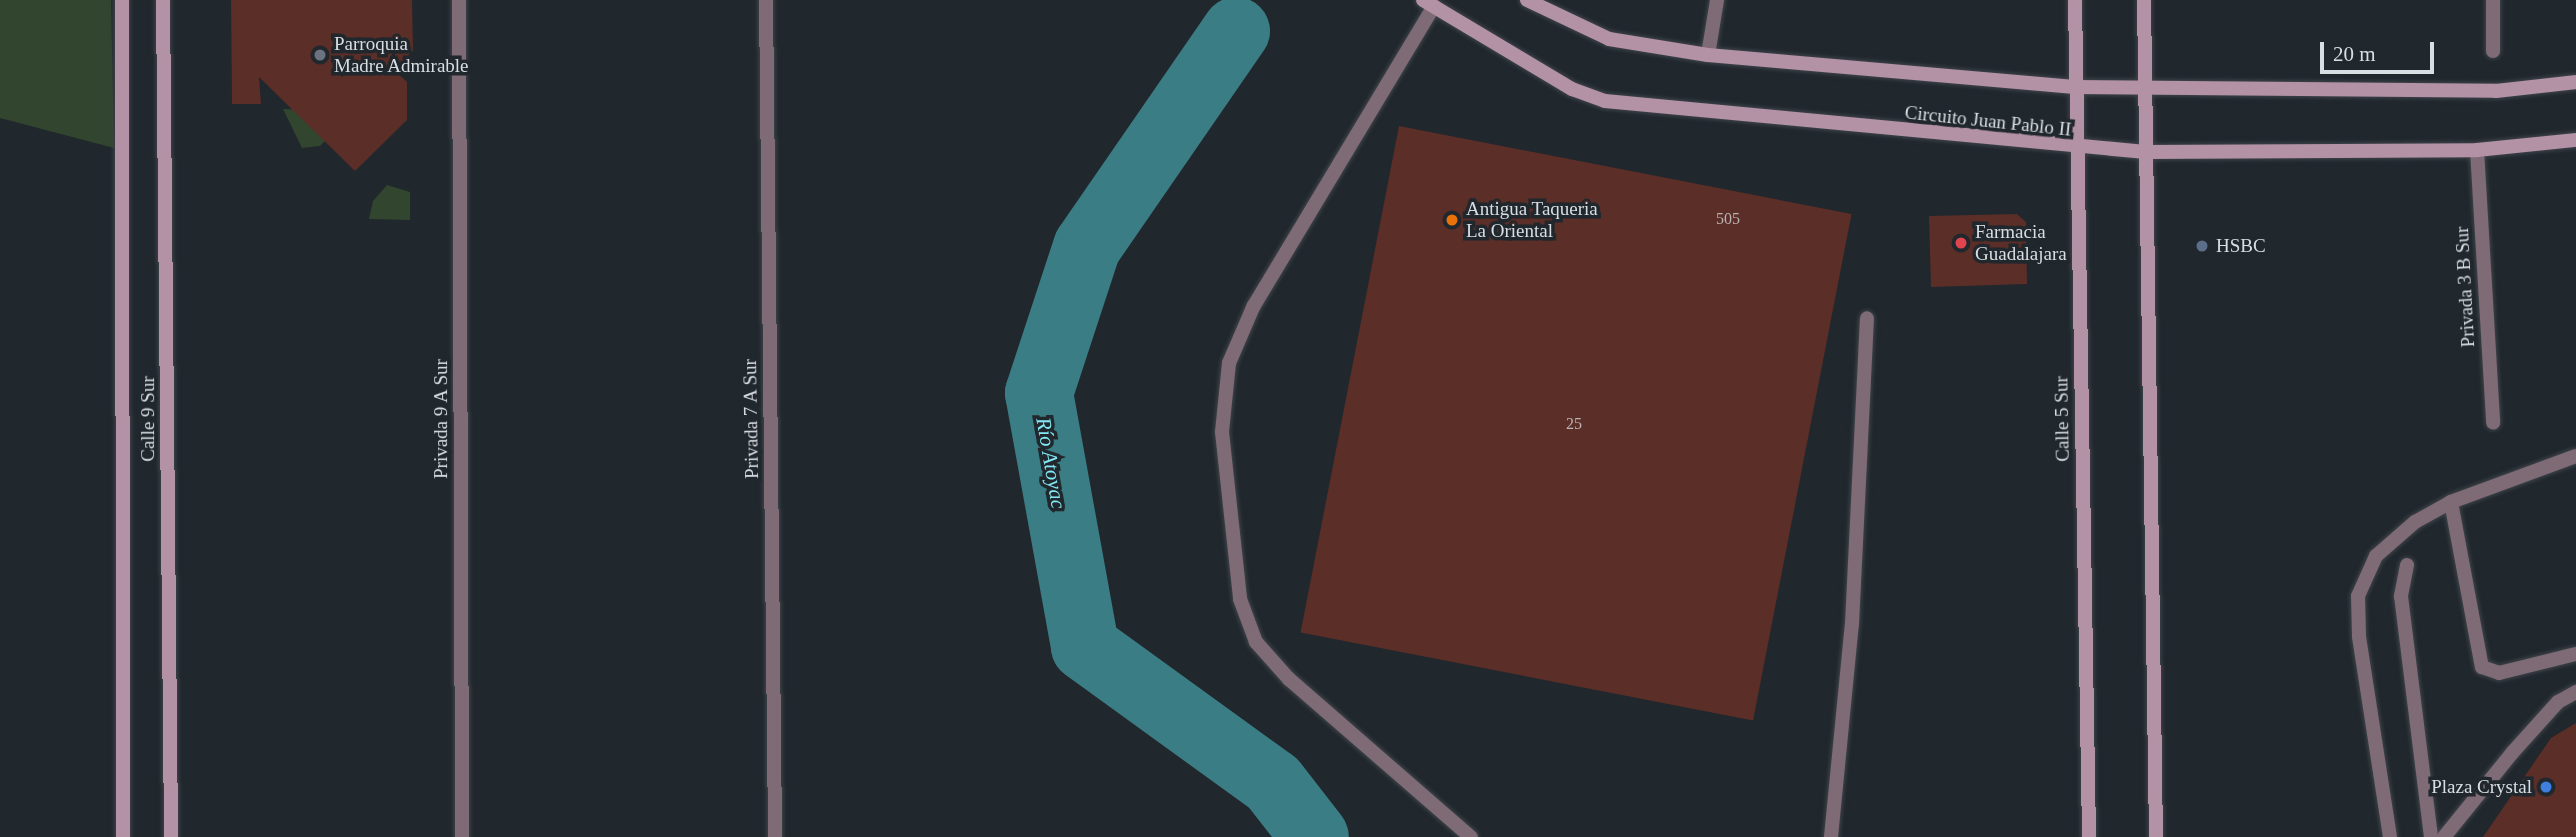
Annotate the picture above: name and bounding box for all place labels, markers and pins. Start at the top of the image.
place label: Parroquia Madre Admirable [334,33,470,77]
marker: Parroquia Madre Admirable [312,47,328,63]
place label: Antigua Taqueria La Oriental [1466,198,1598,242]
marker: Antigua Taqueria La Oriental [1444,212,1460,228]
place label: Farmacia Guadalajara [1975,221,2067,265]
marker: Farmacia Guadalajara [1953,235,1969,251]
place label: HSBC [2216,235,2266,257]
marker: HSBC [2194,238,2210,254]
place label: Plaza Crystal [2431,776,2532,798]
marker: Plaza Crystal [2538,779,2554,795]

